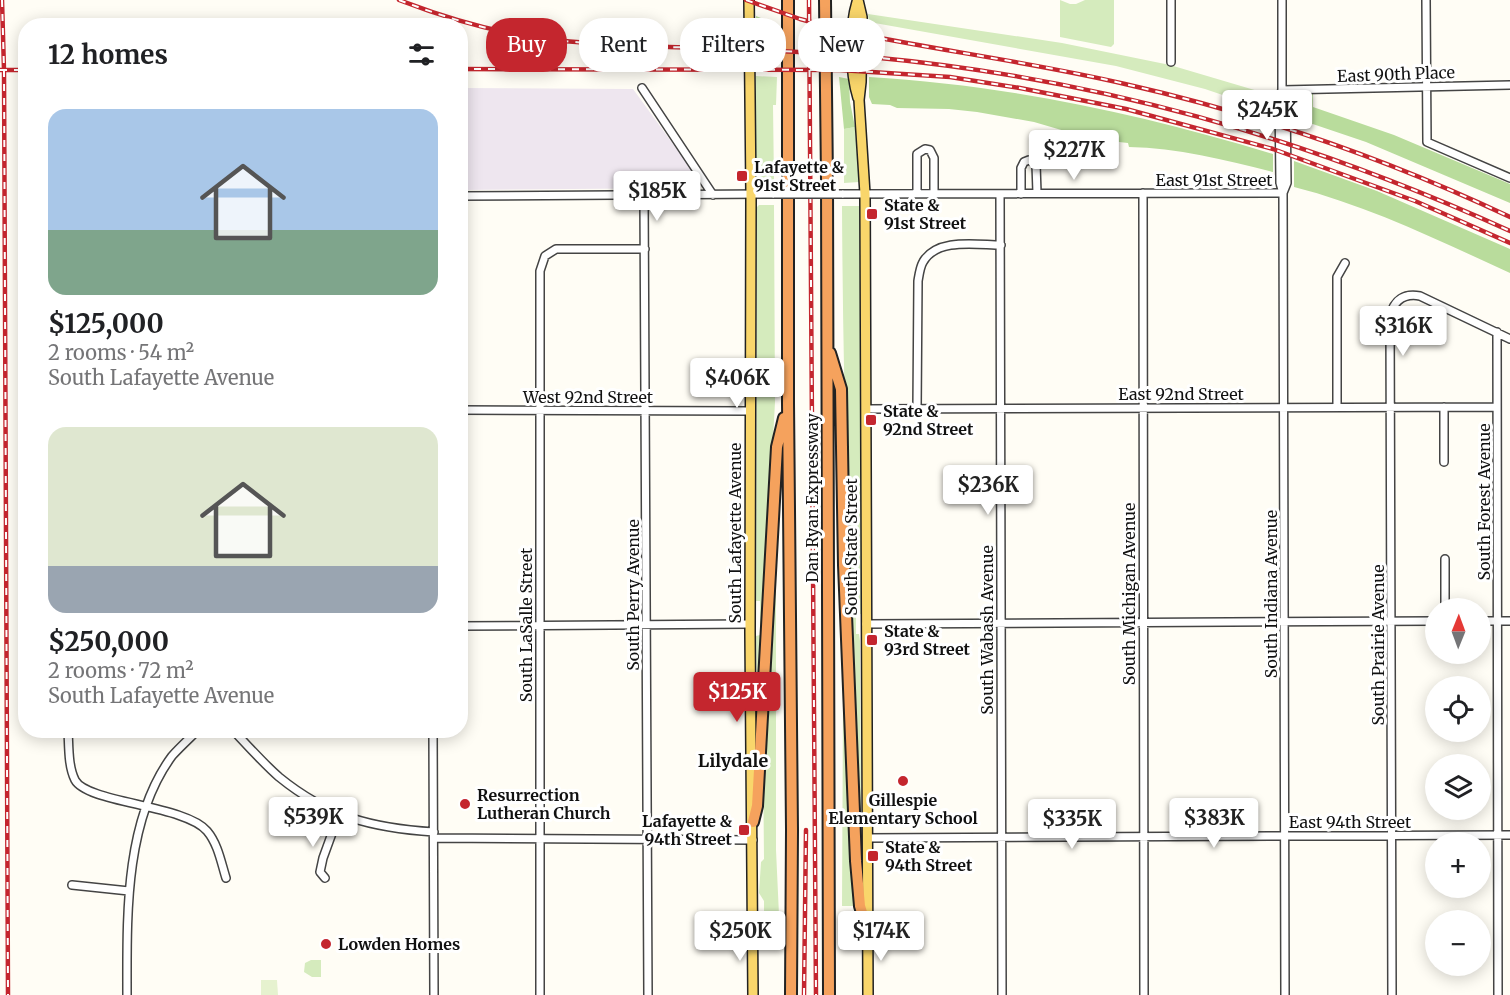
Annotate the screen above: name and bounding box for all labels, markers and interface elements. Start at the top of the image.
chip: Buy [486,18,567,72]
chip: Rent [579,18,668,72]
chip: Filters [680,18,786,72]
chip: New [798,18,885,72]
text: 12 homes [48,38,168,71]
icon: filters [405,38,438,71]
street label: East 90th Place [1337,62,1455,86]
pin: $245K [1225,90,1309,141]
text: $245K [1236,97,1298,122]
pin: $227K [1032,130,1116,181]
text: $227K [1043,137,1105,162]
icon: home [189,148,297,256]
place label: Lafayette & 91st Street [754,157,844,195]
marker: Lafayette & 91st Street [735,169,749,183]
street label: East 91st Street [1155,170,1273,190]
pin: $185K [615,171,699,222]
text: $185K [627,178,687,203]
place label: State & 91st Street [884,195,967,233]
marker: State & 91st Street [865,207,879,221]
pin: $316K [1361,306,1445,357]
text: $125,000 [48,307,164,340]
text: $316K [1374,313,1432,338]
text: 2 rooms · 54 m² [48,340,194,365]
pin: $406K [695,358,779,409]
text: South Lafayette Avenue [48,365,274,390]
text: $406K [704,365,770,390]
street label: East 92nd Street [1118,384,1245,404]
street label: West 92nd Street [522,387,654,407]
place label: State & 92nd Street [883,401,974,439]
street label: Dan Ryan Expressway [802,412,822,583]
marker: State & 92nd Street [864,413,878,427]
street label: South Forest Avenue [1474,423,1494,581]
street label: South Lafayette Avenue [725,443,745,623]
pin: $236K [946,465,1030,516]
icon: home [189,466,297,574]
text: $236K [957,472,1019,497]
street label: South State Street [841,478,861,616]
street label: South Michigan Avenue [1119,503,1139,685]
street label: South Indiana Avenue [1261,510,1281,678]
street label: South Perry Avenue [623,519,643,671]
street label: South Wabash Avenue [977,545,997,715]
street label: South LaSalle Street [516,547,536,702]
street label: South Prairie Avenue [1368,564,1388,726]
north arrow [1425,598,1491,664]
map controls [1425,598,1491,976]
place label: State & 93rd Street [884,621,971,659]
text: $250,000 [48,625,169,658]
marker: State & 93rd Street [865,633,879,647]
text: 2 rooms · 72 m² [48,658,194,683]
pin: $125K [695,672,779,723]
button: locate [1425,676,1491,742]
text: $125K [707,679,767,704]
text: South Lafayette Avenue [48,683,274,708]
district label: Lilydale [698,749,768,772]
button: layers [1425,754,1491,820]
marker: Gillespie Elementary School [896,774,910,788]
place label: Resurrection Lutheran Church [477,785,611,823]
place label: Gillespie Elementary School [828,790,978,828]
pin: $539K [271,797,355,848]
marker: Resurrection Lutheran Church [458,797,472,811]
pin: $383K [1172,798,1256,849]
pin: $335K [1030,799,1114,850]
text: $539K [283,804,343,829]
text: $383K [1183,805,1245,830]
text: $335K [1042,806,1102,831]
place label: Lafayette & 94th Street [642,811,733,849]
street label: East 94th Street [1289,812,1412,832]
marker: Lafayette & 94th Street [737,823,751,837]
button: + [1425,832,1491,898]
place label: State & 94th Street [885,837,973,875]
marker: State & 94th Street [866,849,880,863]
button: − [1425,910,1491,976]
pin: $250K [698,911,782,962]
pin: $174K [839,911,923,962]
text: $250K [708,918,772,943]
text: $174K [852,918,910,943]
place label: Lowden Homes [338,934,460,954]
marker: Lowden Homes [319,937,333,951]

